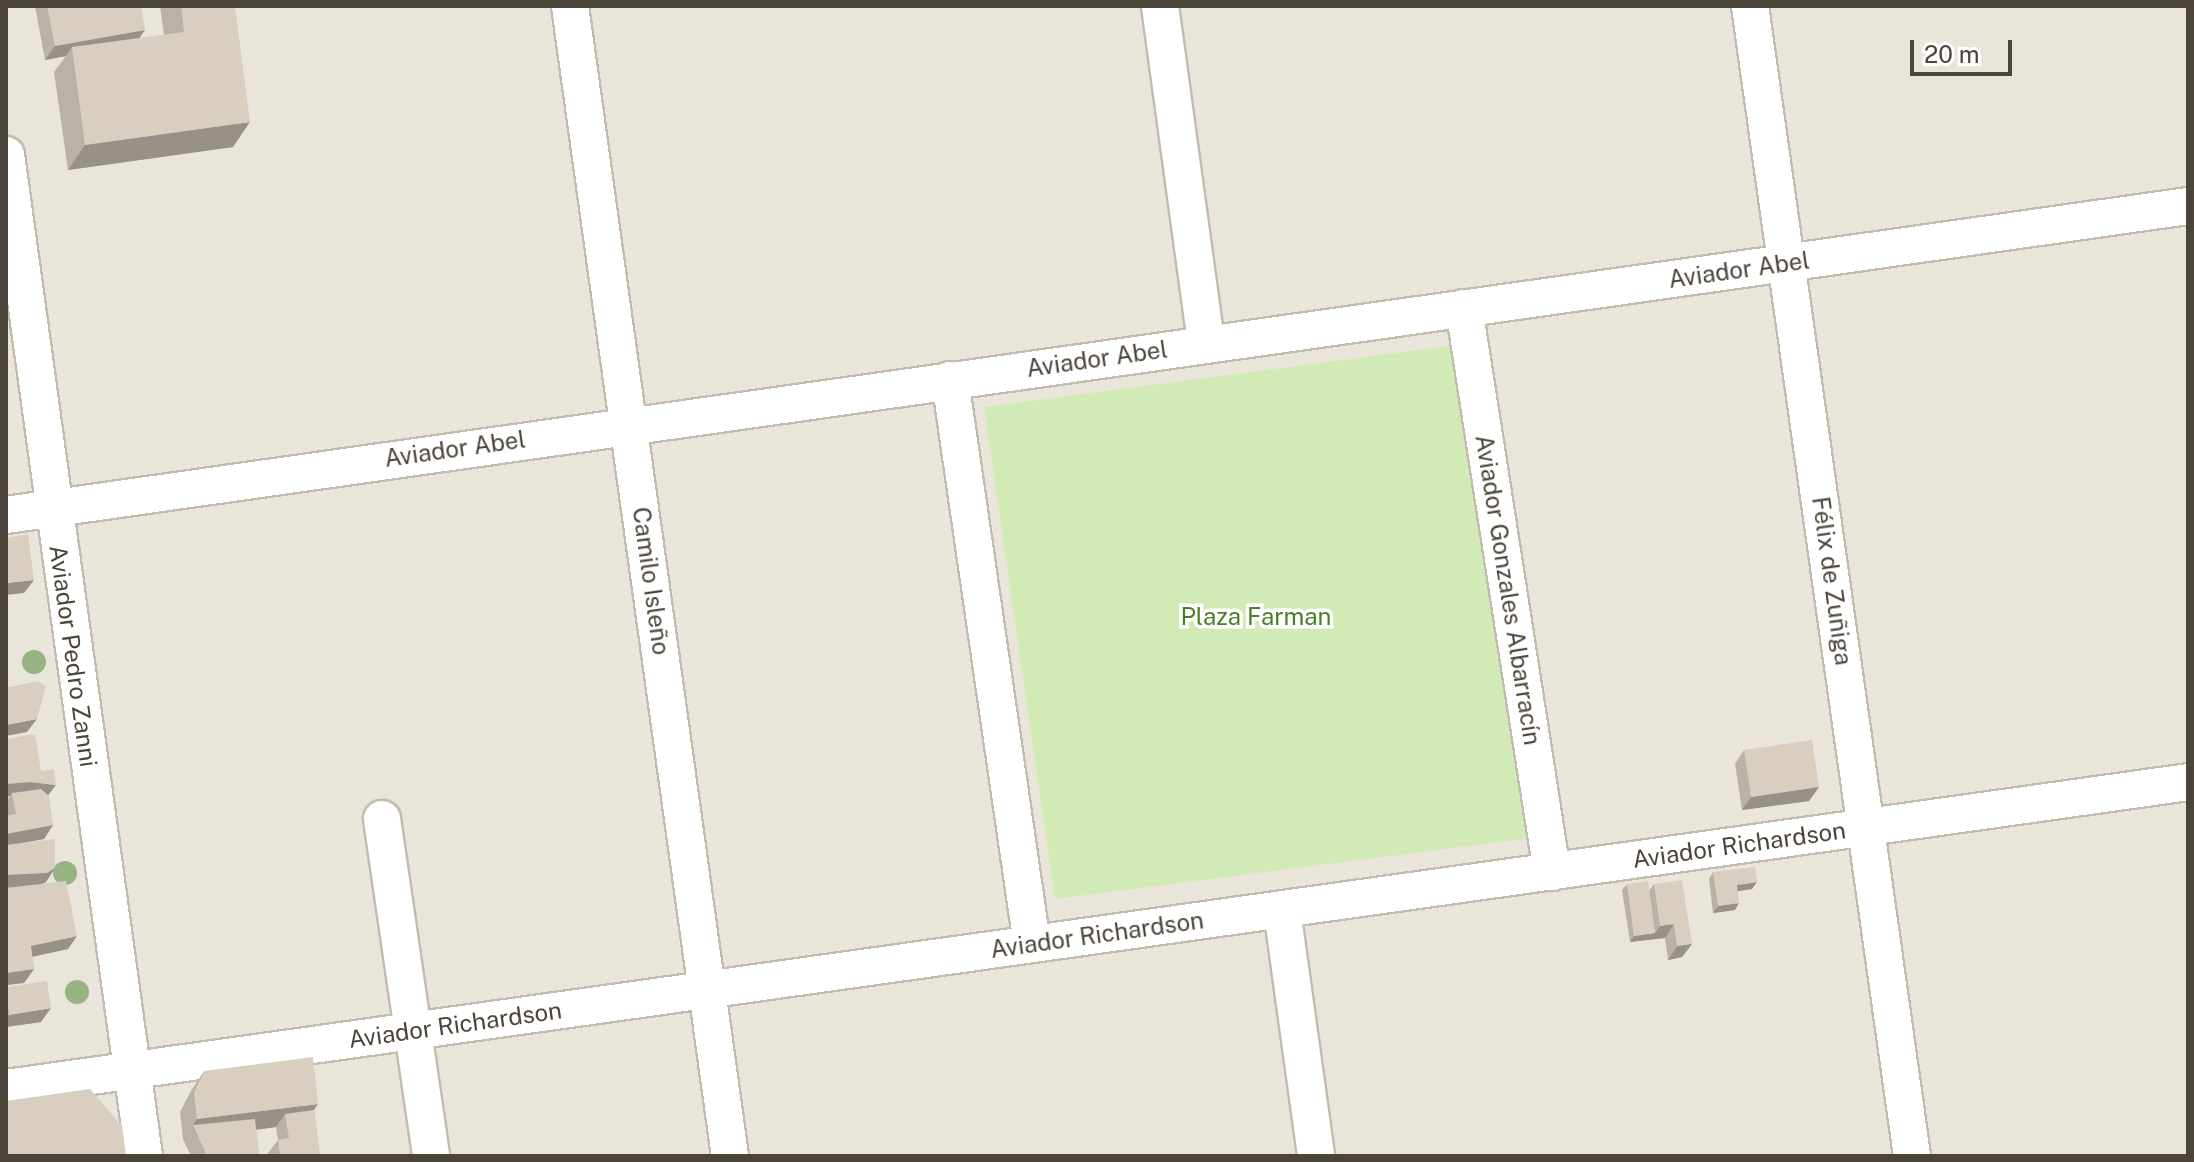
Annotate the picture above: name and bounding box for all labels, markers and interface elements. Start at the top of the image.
scale bar [1914,24,2016,74]
text: 20 m [1924,40,1980,68]
street label: Aviador Abel [1667,246,1811,294]
street label: Aviador Abel [1025,335,1169,383]
street label: Aviador Abel [383,425,527,473]
street label: Aviador Gonzales Albarracín [1469,433,1547,747]
street label: Félix de Zuñiga [1806,495,1858,667]
street label: Camilo Isleño [626,505,676,657]
street label: Aviador Pedro Zanni [43,543,103,769]
park label: Plaza Farman [1181,603,1331,631]
street label: Aviador Richardson [1631,816,1847,874]
street label: Aviador Richardson [989,906,1205,964]
street label: Aviador Richardson [347,996,563,1054]

